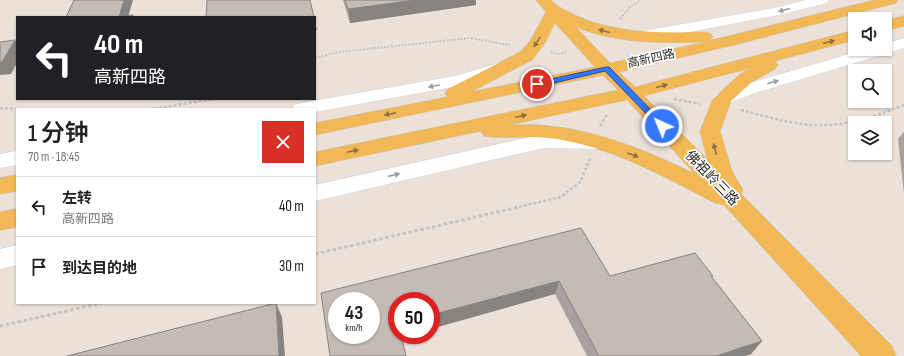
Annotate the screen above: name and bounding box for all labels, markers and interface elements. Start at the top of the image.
one-way arrow [778,7,791,13]
map controls [848,12,892,160]
button: sound [848,12,892,56]
text: 40 m [94,28,143,61]
one-way arrow [598,28,610,34]
icon: left [28,32,80,84]
one-way arrow [533,37,541,47]
one-way arrow [823,39,835,45]
street label: 高新四路 [626,46,676,72]
button: search [848,64,892,108]
text: 高新四路 [94,67,166,88]
pin [520,67,554,101]
icon: arrive [526,73,548,95]
one-way arrow [767,79,779,85]
one-way arrow [428,83,440,89]
one-way arrow [657,83,669,89]
position arrow [641,105,683,147]
one-way arrow [384,111,396,117]
one-way arrow [515,112,528,118]
button: layers [848,116,892,160]
text: 1 分钟 [28,119,89,148]
button: close [262,121,304,163]
one-way arrow [711,143,717,155]
street label: 佛祖岭三路 [682,147,742,209]
one-way arrow [347,148,359,154]
text: 70 m · 18:45 [28,149,79,165]
one-way arrow [628,153,640,159]
one-way arrow [388,171,400,177]
text: 左转 [62,189,92,208]
icon: left [28,196,50,218]
text: 40 m [279,197,304,216]
text: 高新四路 [62,211,114,227]
icon: arrive [28,256,50,278]
text: 30 m [279,257,304,276]
text: 到达目的地 [62,259,137,278]
speed limit sign: 50 [388,292,440,344]
text: 43 [345,301,363,325]
text: km/h [345,322,363,334]

